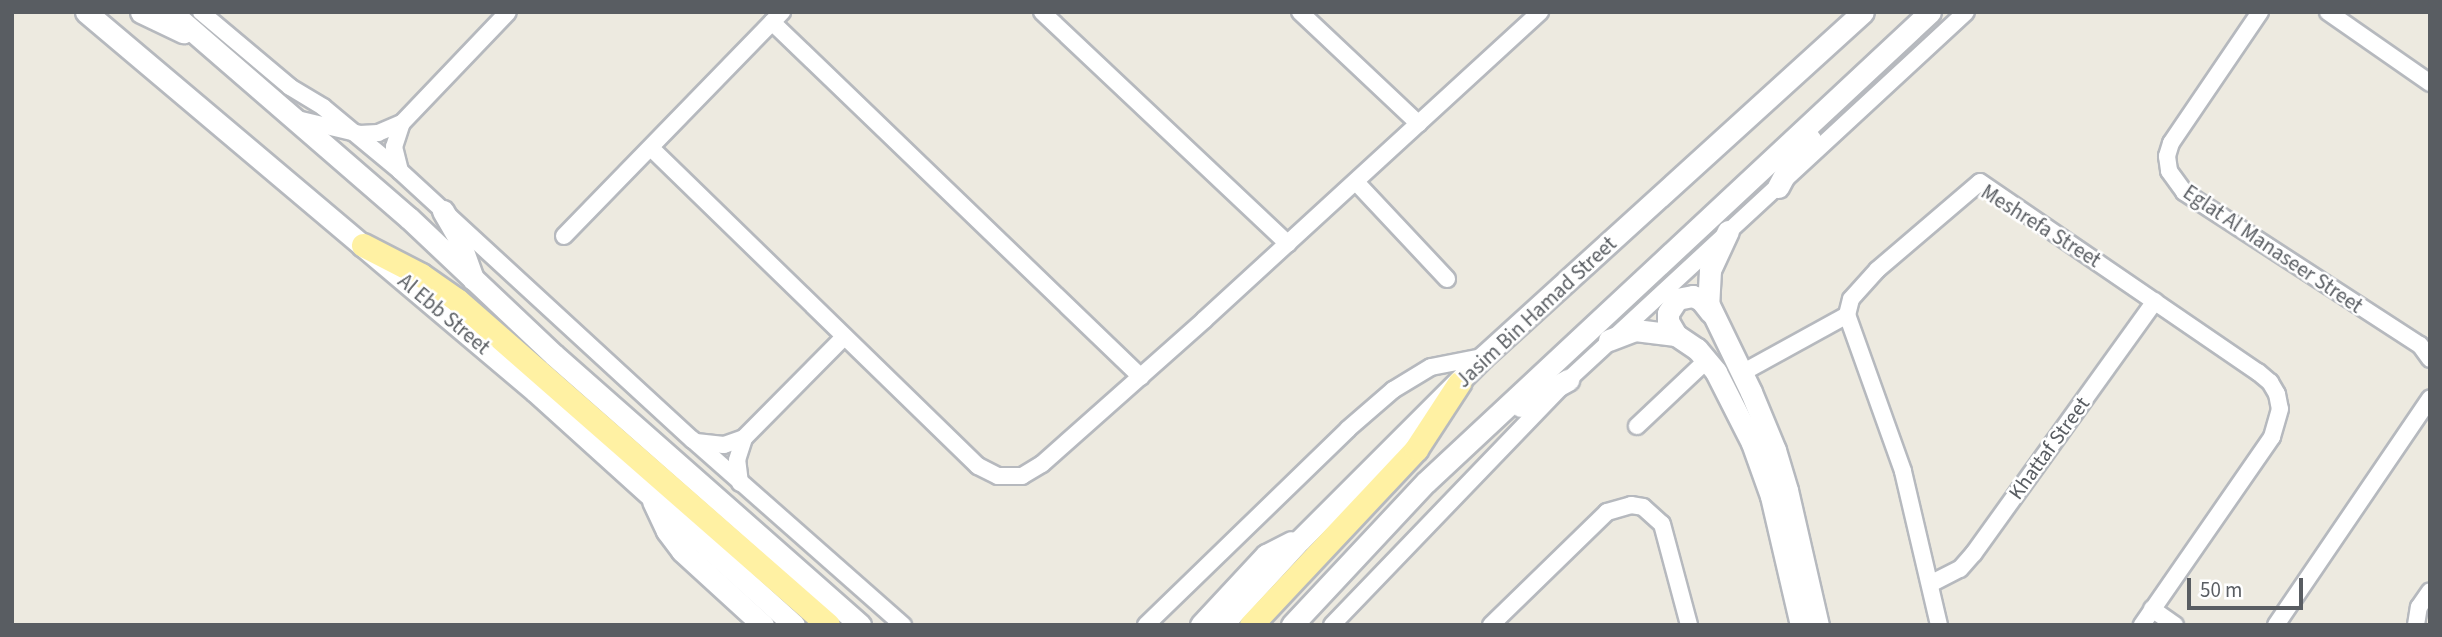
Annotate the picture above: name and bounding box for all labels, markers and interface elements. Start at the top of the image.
street label: Meshrefa Street [1976,179,2106,273]
street label: Eglat Al Manaseer Street [2178,180,2368,318]
street label: Jasim Bin Hamad Street [1451,231,1621,393]
street label: Al Ebb Street [393,268,495,360]
street label: Khattaf Street [2003,392,2095,504]
scale bar [2190,564,2306,608]
text: 50 m [2200,575,2242,605]

